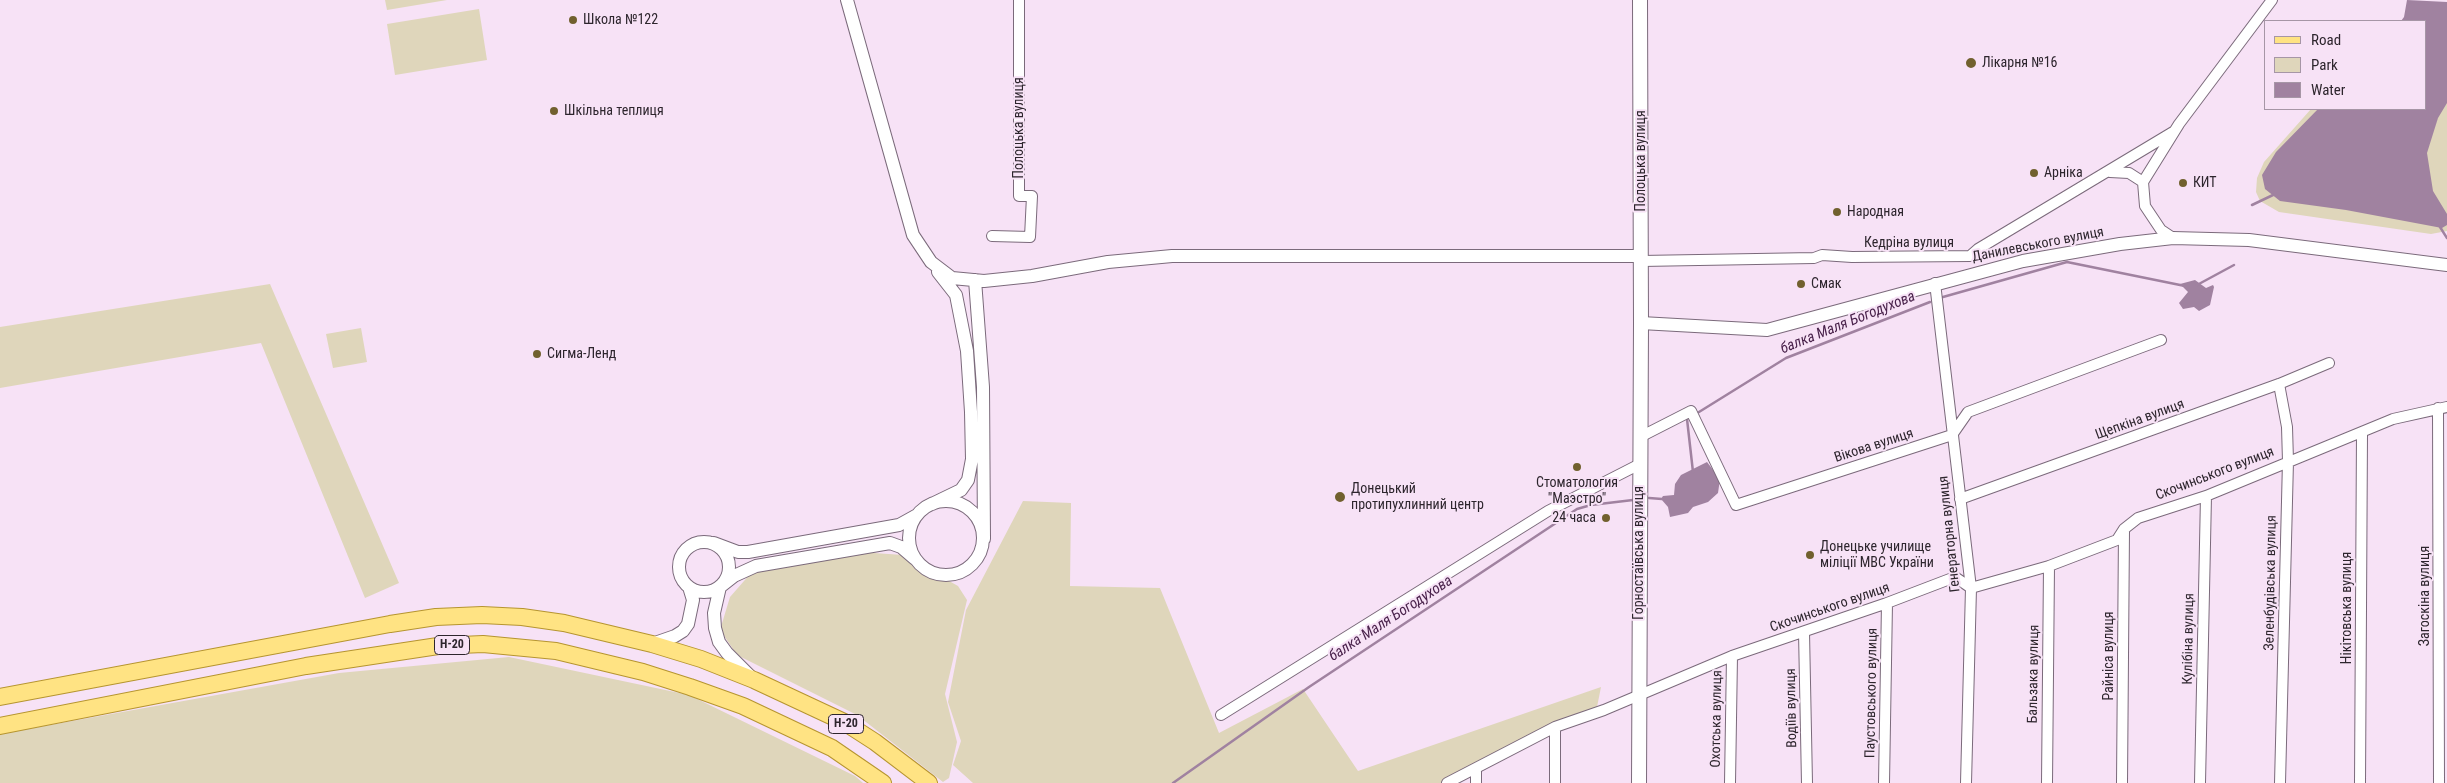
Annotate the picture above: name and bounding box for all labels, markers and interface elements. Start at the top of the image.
place label: Школа №122 [583,12,658,28]
marker: Школа №122 [567,14,579,26]
legend [2264,20,2427,110]
text: Road [2311,31,2341,49]
place label: Лікарня №16 [1982,55,2057,71]
marker: Лікарня №16 [1964,56,1978,70]
text: Park [2311,56,2338,74]
street label: Полоцька вулиця [1011,77,1027,179]
text: Water [2311,81,2345,99]
place label: Шкільна теплиця [564,103,664,119]
marker: Шкільна теплиця [548,105,560,117]
street label: Полоцька вулиця [1633,110,1649,212]
place label: Арніка [2044,165,2083,181]
marker: Арніка [2028,167,2040,179]
place label: КИТ [2193,175,2217,191]
marker: КИТ [2177,177,2189,189]
place label: Народная [1847,204,1904,220]
marker: Народная [1831,206,1843,218]
street label: Данилевського вулиця [1971,224,2105,266]
street label: Кедріна вулиця [1864,235,1954,251]
place label: Смак [1811,276,1841,292]
marker: Смак [1795,278,1807,290]
water label: балка Маля Богодухова [1778,288,1918,358]
place label: Сигма-Ленд [547,346,616,362]
marker: Сигма-Ленд [531,348,543,360]
street label: Щепкіна вулиця [2093,396,2187,444]
street label: Вікова вулиця [1832,425,1916,467]
street label: Скочинського вулиця [2153,444,2277,504]
marker: Стоматология "Маэстро" [1571,461,1583,473]
place label: Стоматология "Маэстро" [1536,475,1618,508]
street label: Генераторна вулиця [1936,475,1964,593]
place label: Донецький протипухлинний центр [1351,481,1484,514]
street label: Горностаївська вулиця [1631,486,1647,620]
marker: Донецький протипухлинний центр [1333,490,1347,504]
place label: 24 часа [1552,510,1596,526]
marker: 24 часа [1600,512,1612,524]
street label: Зеленбудівська вулиця [2261,515,2281,651]
place label: Донецьке училище міліції МВС України [1820,539,1934,572]
street label: Загоскіна вулиця [2417,546,2433,646]
marker: Донецьке училище міліції МВС України [1804,549,1816,561]
street label: Нікітовська вулиця [2339,552,2355,664]
water label: балка Маля Богодухова [1326,572,1456,666]
street label: Скочинського вулиця [1768,580,1892,636]
street label: Кулібіна вулиця [2180,593,2198,685]
street label: Райніса вулиця [2101,611,2117,701]
street label: Бальзака вулиця [2025,624,2043,724]
street label: Паустовського вулиця [1862,628,1882,758]
road number: Н-20 [434,636,470,654]
street label: Водіїв вулиця [1783,668,1801,748]
street label: Охотська вулиця [1708,670,1726,768]
road number: Н-20 [828,714,864,734]

